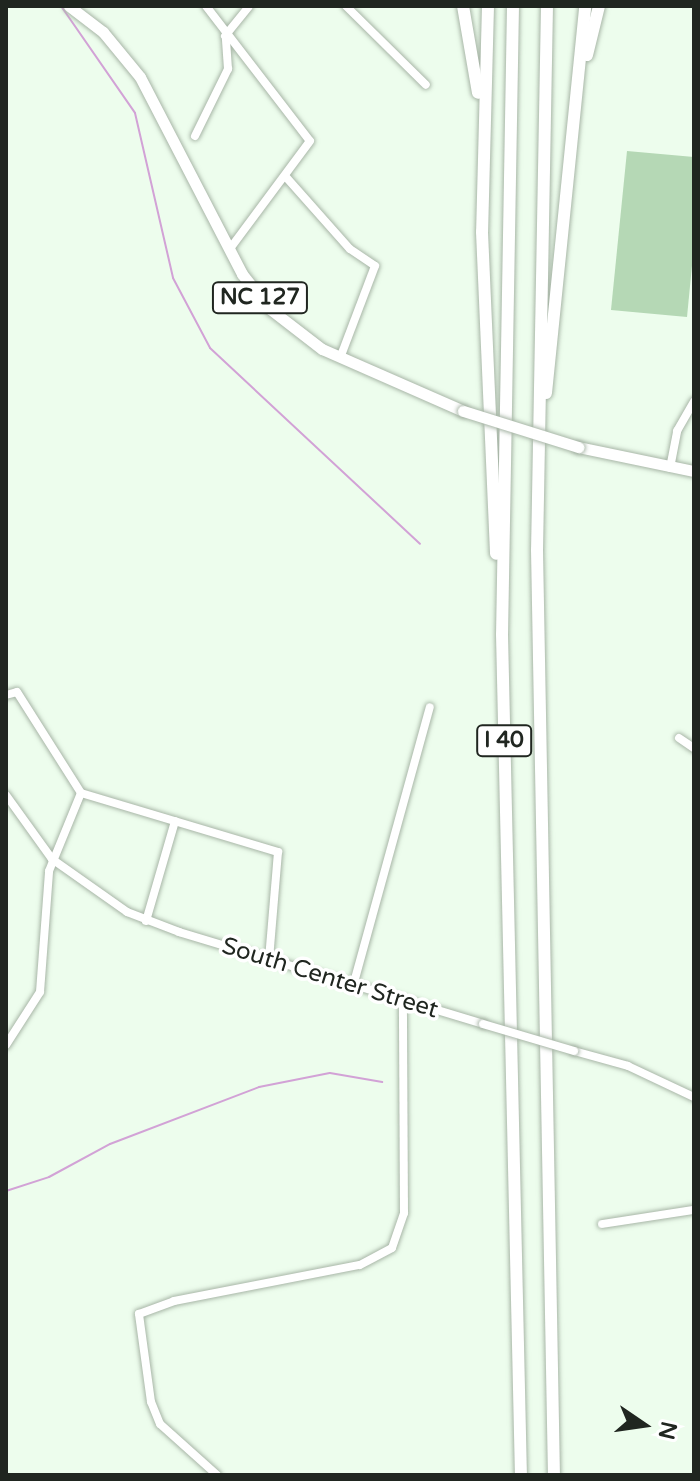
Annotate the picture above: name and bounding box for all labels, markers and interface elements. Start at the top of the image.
road number: NC 127 [210,280,310,316]
road number: I 40 [476,723,532,759]
street label: South Center Street [218,931,442,1025]
north arrow [604,1385,684,1465]
text: N [653,1419,682,1442]

